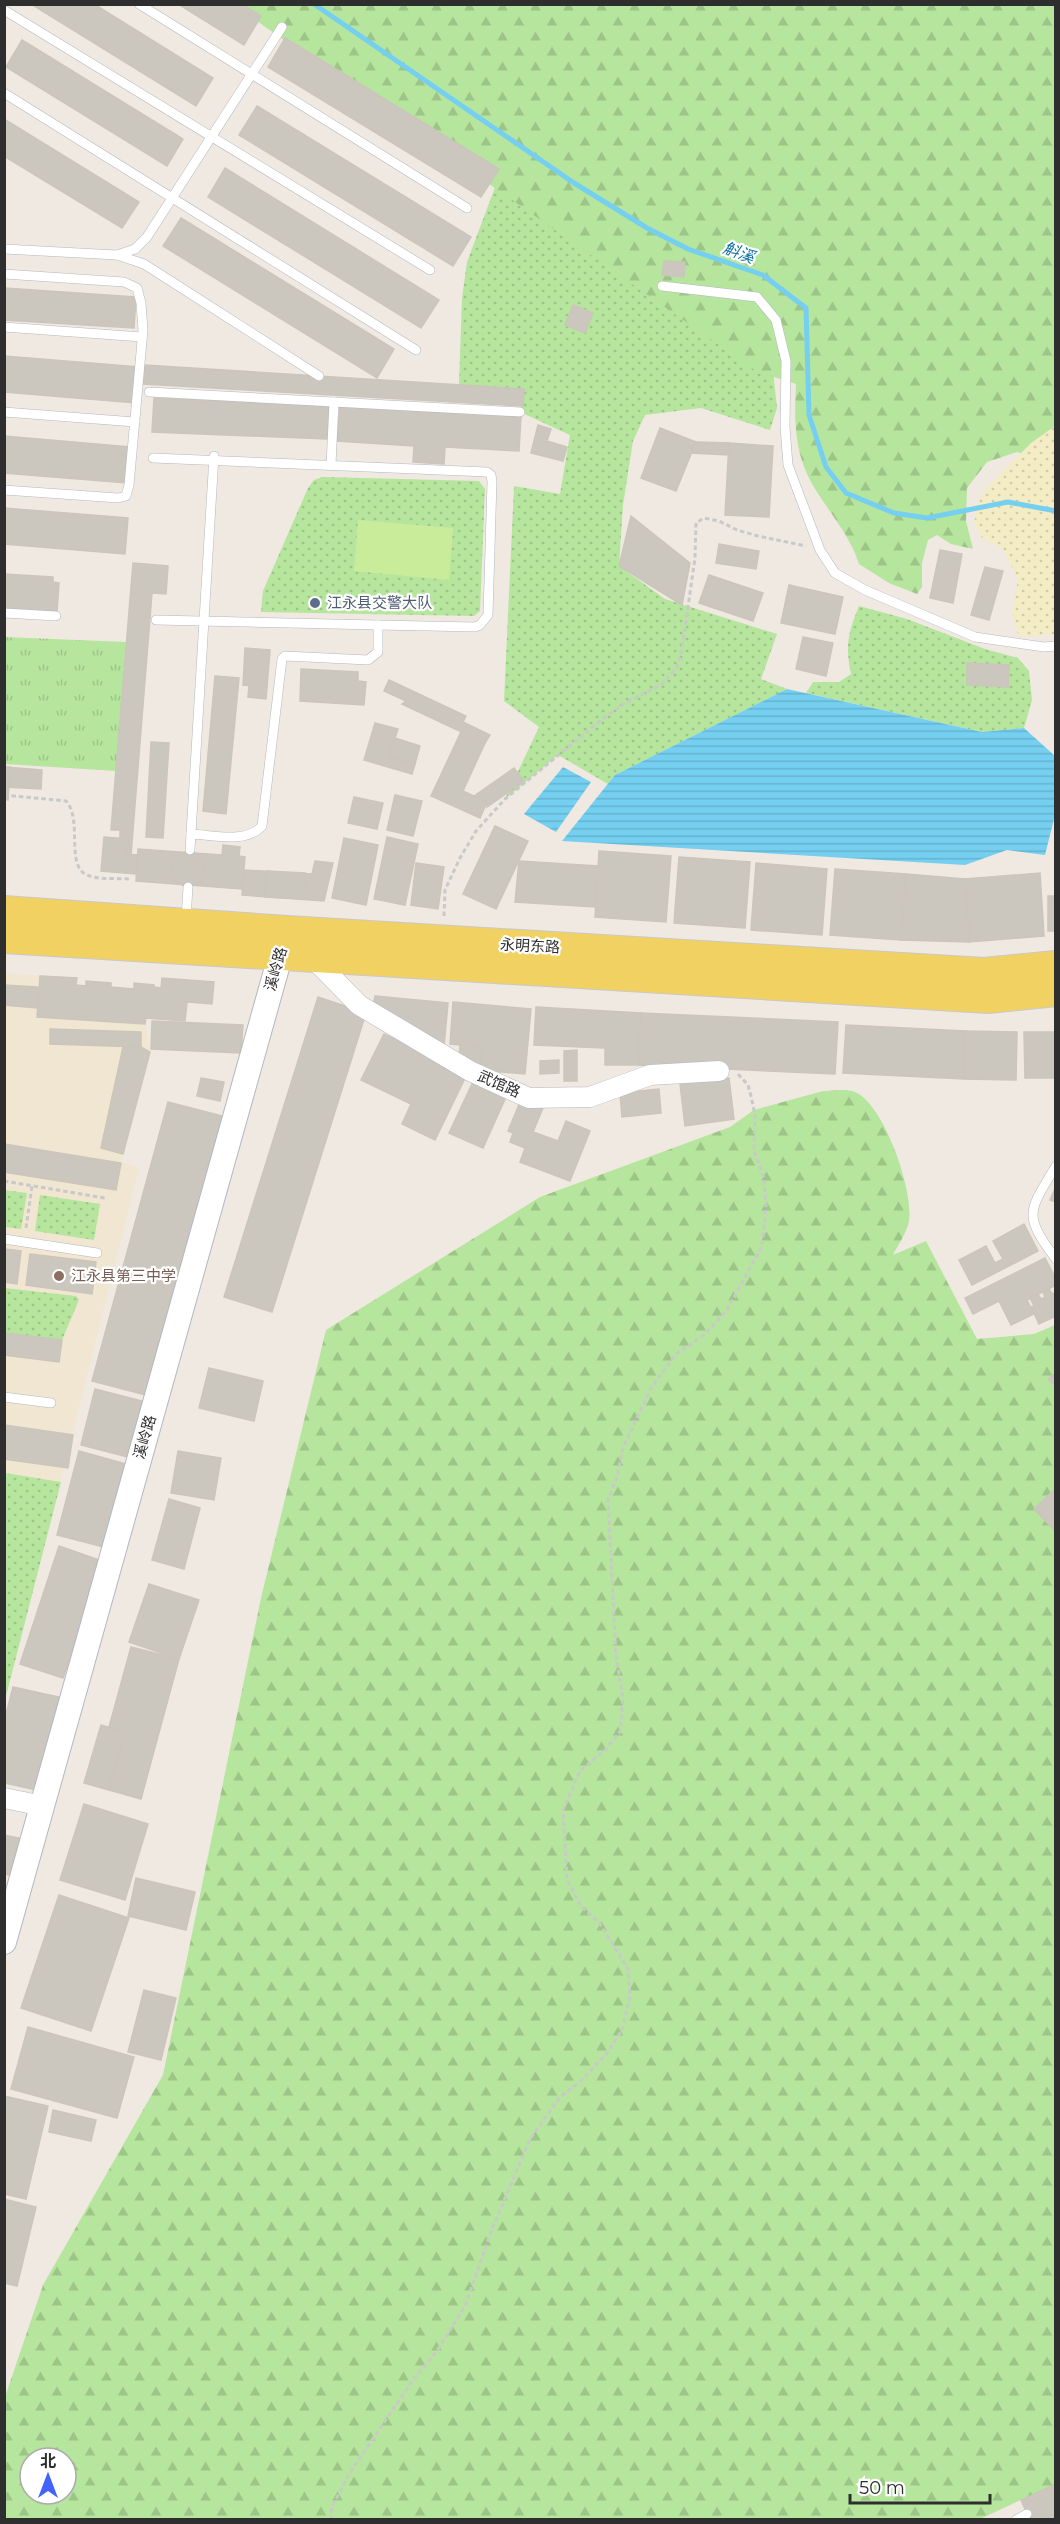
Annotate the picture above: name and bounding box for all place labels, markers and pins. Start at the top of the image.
place label: 江永县交警大队 [327,593,432,612]
marker: 江永县交警大队 [308,596,322,610]
place label: 江永县第三中学 [71,1266,176,1285]
marker: 江永县第三中学 [52,1269,66,1283]

